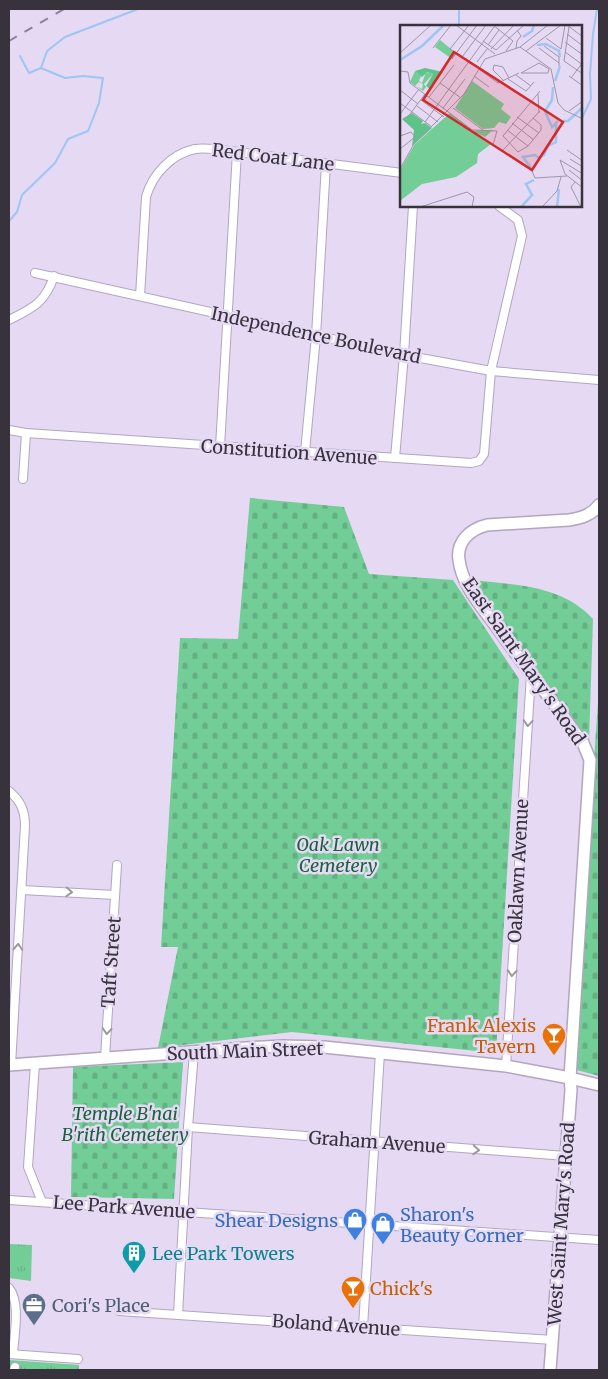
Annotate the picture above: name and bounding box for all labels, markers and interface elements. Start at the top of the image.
inset map [400,25,583,208]
street label: Red Coat Lane [211,138,335,176]
street label: Independence Boulevard [209,302,423,369]
street label: Constitution Avenue [200,434,378,470]
street label: East Saint Mary's Road [458,573,591,749]
one-way arrow [522,720,533,728]
street label: Oaklawn Avenue [503,798,533,944]
park label: Oak Lawn Cemetery [296,833,380,877]
one-way arrow [65,887,73,898]
street label: Taft Street [96,915,126,1009]
one-way arrow [13,942,24,950]
one-way arrow [507,969,518,977]
place label: Frank Alexis Tavern [427,1014,536,1058]
bar icon: Frank Alexis Tavern [541,1022,567,1056]
one-way arrow [101,1027,112,1035]
street label: South Main Street [166,1037,324,1065]
park label: Temple B'nai B'rith Cemetery [61,1102,189,1146]
street label: West Saint Mary's Road [542,1121,580,1327]
street label: Graham Avenue [308,1126,446,1158]
one-way arrow [472,1144,480,1155]
street label: Lee Park Avenue [52,1191,196,1223]
place label: Sharon's Beauty Corner [400,1203,524,1247]
shop icon: Shear Designs [342,1207,368,1241]
place label: Shear Designs [214,1209,338,1232]
shop icon: Sharon's Beauty Corner [370,1211,396,1245]
building icon: Lee Park Towers [121,1240,147,1274]
place label: Lee Park Towers [152,1242,295,1265]
bar icon: Chick's [340,1275,366,1309]
place label: Chick's [370,1277,433,1300]
office icon: Cori's Place [21,1292,47,1326]
place label: Cori's Place [52,1294,150,1317]
street label: Boland Avenue [271,1309,401,1341]

